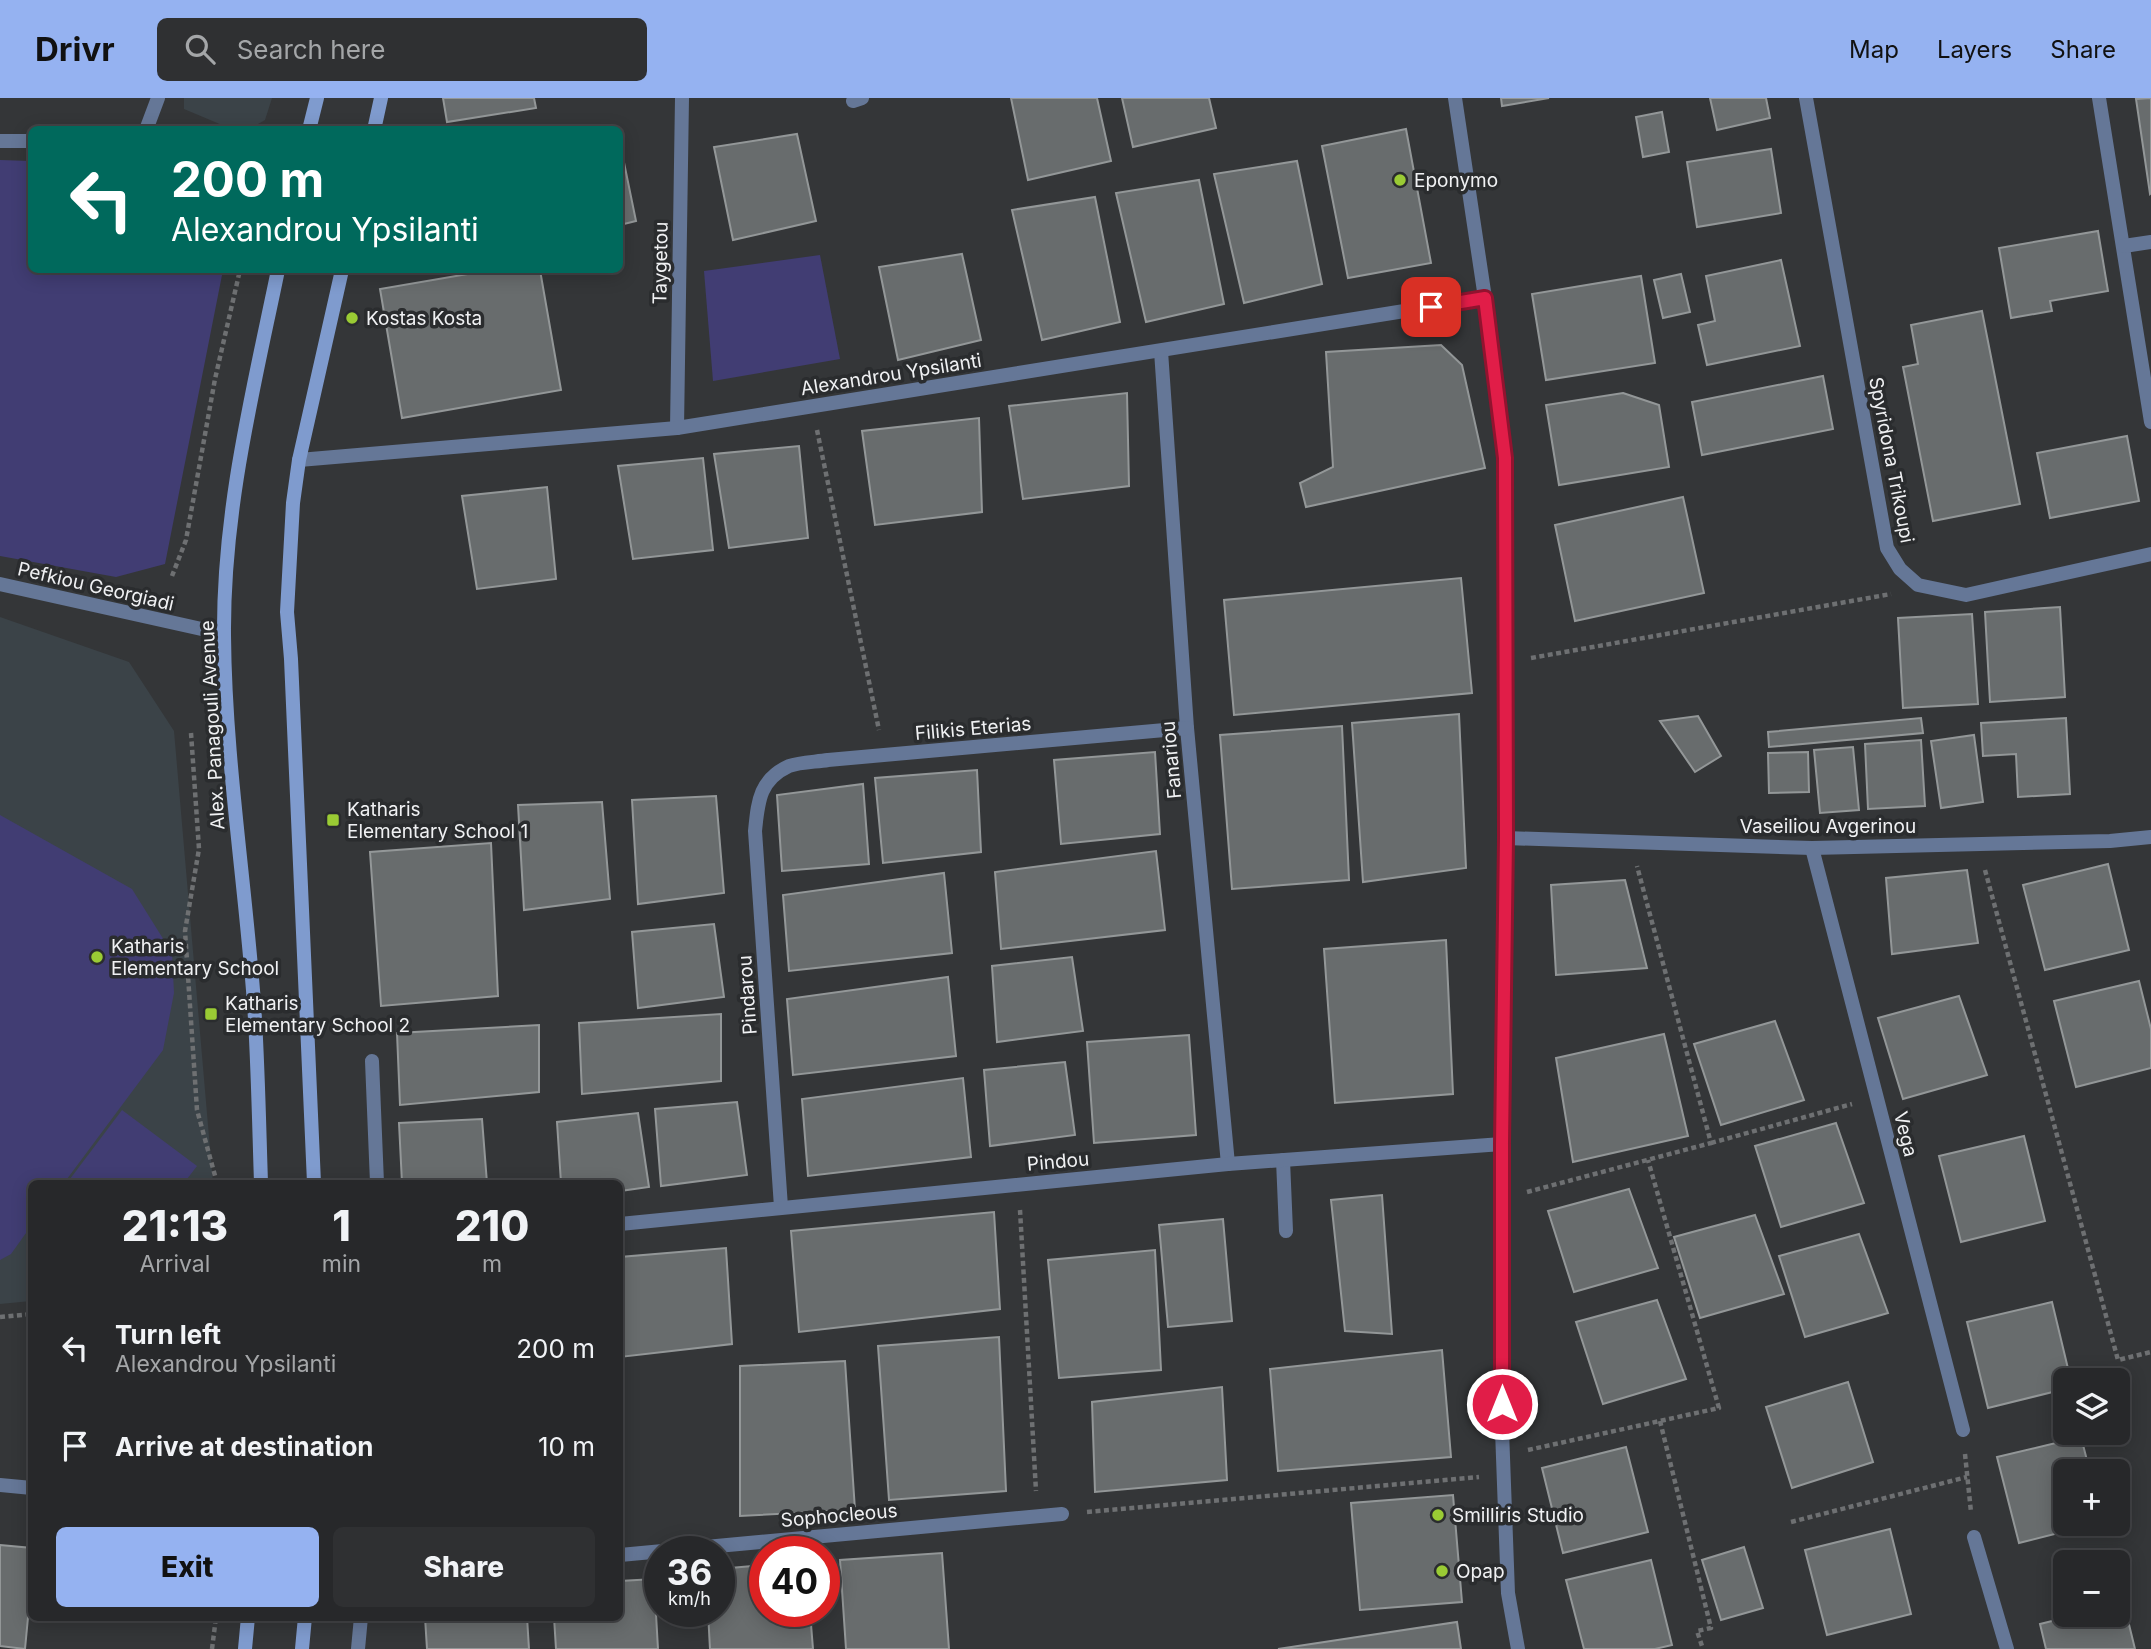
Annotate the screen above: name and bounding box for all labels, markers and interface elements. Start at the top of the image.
search box [157,18,647,81]
text: Drivr [35,29,115,69]
icon: search [181,30,219,68]
text: Search here [237,34,385,65]
text: Map [1849,35,1899,64]
text: Layers [1937,35,2012,64]
text: Share [2050,35,2116,64]
text: 200 m [171,150,324,209]
icon: left [56,154,147,245]
place label: Eponymo [1414,169,1498,192]
marker: Eponymo [1392,172,1408,188]
text: Alexandrou Ypsilanti [171,210,479,249]
street label: Taygetou [648,221,673,305]
pin [1401,277,1461,337]
icon: arrive [1412,288,1450,326]
place label: Kostas Kosta [366,307,482,330]
marker: Kostas Kosta [344,310,360,326]
street label: Alexandrou Ypsilanti [799,349,983,400]
street label: Spyridona Trikoupi [1864,375,1919,545]
street label: Pefkiou Georgiadi [15,557,176,616]
street label: Alex. Panagouli Avenue [196,620,229,830]
street label: Filikis Eterias [914,712,1032,745]
street label: Fanariou [1157,720,1186,800]
place label: Katharis Elementary School 1 [347,798,528,843]
marker: Katharis Elementary School 1 [325,812,341,828]
street label: Vaseiliou Avgerinou [1740,815,1916,838]
place label: Katharis Elementary School [111,935,279,980]
marker: Katharis Elementary School [89,949,105,965]
street label: Pindarou [733,954,762,1036]
place label: Katharis Elementary School 2 [225,992,410,1037]
marker: Katharis Elementary School 2 [203,1006,219,1022]
street label: Vega [1889,1109,1922,1159]
street label: Pindou [1026,1147,1090,1176]
text: 21:13 [122,1200,228,1251]
text: 1 [332,1200,351,1251]
text: 210 [455,1200,529,1251]
text: Arrival [139,1250,210,1278]
text: min [322,1250,361,1278]
text: m [482,1250,502,1278]
text: Turn left [115,1319,221,1350]
icon: left [56,1329,94,1367]
text: 200 m [516,1333,595,1364]
text: Alexandrou Ypsilanti [115,1350,336,1378]
position arrow [1465,1367,1539,1441]
map controls [2053,1368,2130,1627]
button: layers [2053,1368,2130,1445]
icon: arrive [56,1427,94,1465]
text: Arrive at destination [115,1431,374,1462]
text: 10 m [538,1431,595,1462]
button: + [2053,1459,2130,1536]
street label: Sophocleous [780,1499,898,1532]
place label: Smilliris Studio [1452,1504,1584,1527]
marker: Smilliris Studio [1430,1507,1446,1523]
button: Exit [56,1527,319,1607]
button: Share [333,1527,595,1607]
speed limit sign: 40 [749,1536,840,1627]
button: − [2053,1550,2130,1627]
text: 36 [667,1551,712,1593]
place label: Opap [1456,1560,1505,1583]
marker: Opap [1434,1563,1450,1579]
text: km/h [668,1588,711,1609]

